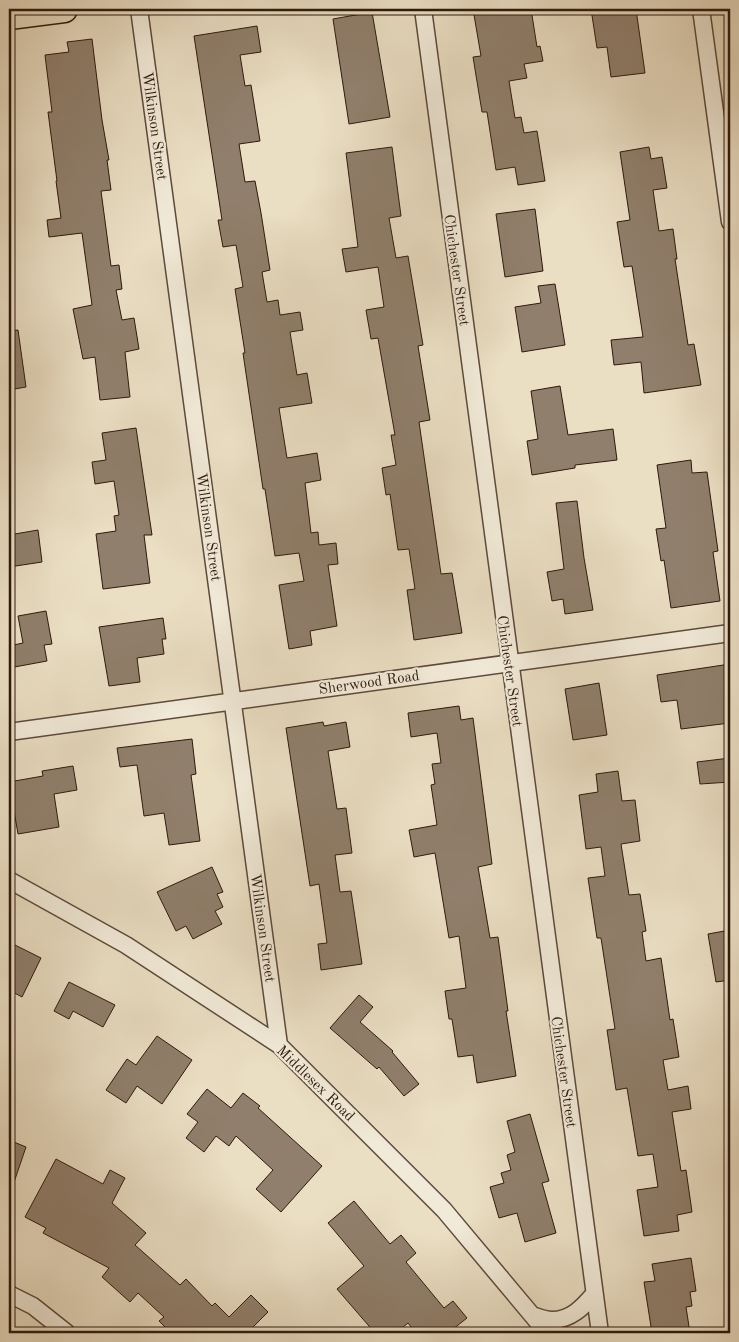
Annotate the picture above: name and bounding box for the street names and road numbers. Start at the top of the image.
street label: Wilkinson Street [138,71,169,181]
street label: Chichester Street [440,213,471,327]
street label: Wilkinson Street [192,472,223,582]
street label: Chichester Street [493,614,524,728]
street label: Sherwood Road [318,669,421,698]
street label: Wilkinson Street [246,873,277,983]
street label: Chichester Street [547,1015,578,1129]
street label: Middlesex Road [273,1043,357,1125]

